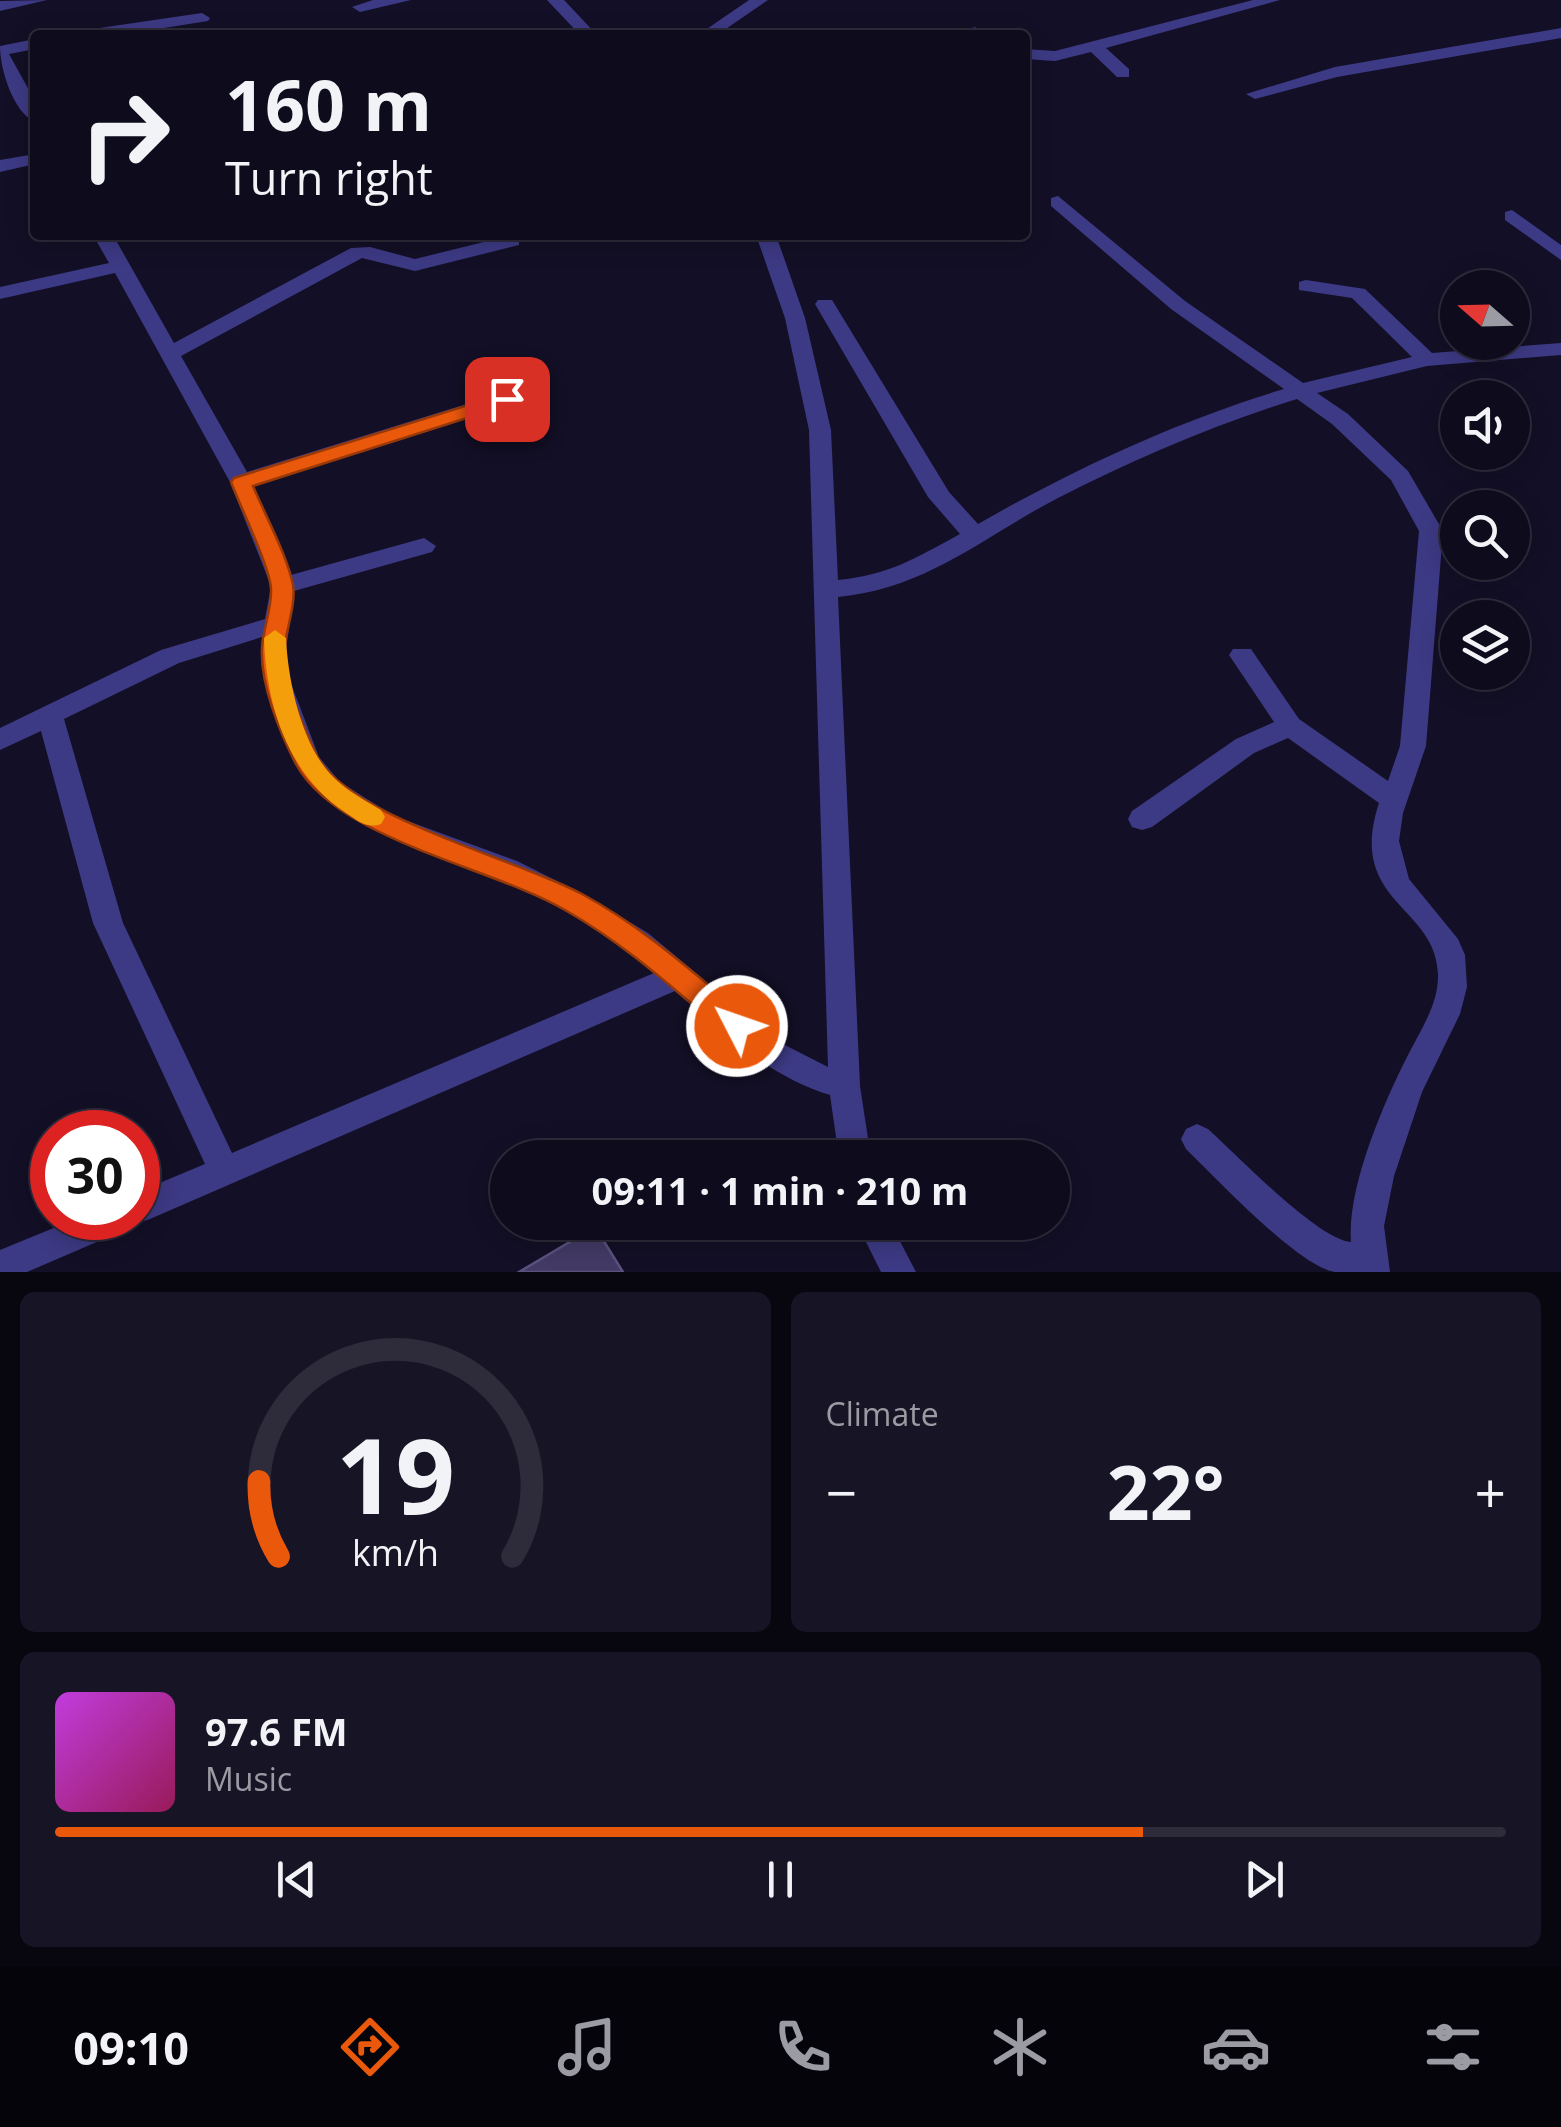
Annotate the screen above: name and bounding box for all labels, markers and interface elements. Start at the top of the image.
text: 160 m [225,56,432,152]
icon: right [60,70,190,200]
text: Turn right [225,147,433,208]
north arrow [1440,270,1530,360]
map controls [1440,270,1530,690]
pin [465,357,550,442]
icon: arrive [480,372,535,427]
button: sound [1440,380,1530,470]
button: search [1440,490,1530,580]
button: layers [1440,600,1530,690]
position arrow [685,974,789,1078]
speed limit sign: 30 [30,1110,160,1240]
text: 09:11 · 1 min · 210 m [592,1164,968,1216]
text: Climate [826,1392,939,1435]
text: 19 [336,1403,455,1544]
text: 22° [1107,1440,1225,1542]
text: − [826,1454,857,1529]
text: + [1475,1454,1506,1529]
text: km/h [352,1528,439,1576]
text: 97.6 FM [205,1705,348,1757]
text: Music [205,1757,292,1800]
icon: previous [269,1852,324,1907]
icon: pause [753,1852,808,1907]
icon: next [1237,1852,1292,1907]
icon: directions [335,2012,405,2082]
icon: music [552,2012,622,2082]
icon: phone [768,2012,838,2082]
icon: climate [985,2012,1055,2082]
icon: car [1201,2012,1271,2082]
icon: filters [1418,2012,1488,2082]
text: 09:10 [73,2017,189,2078]

